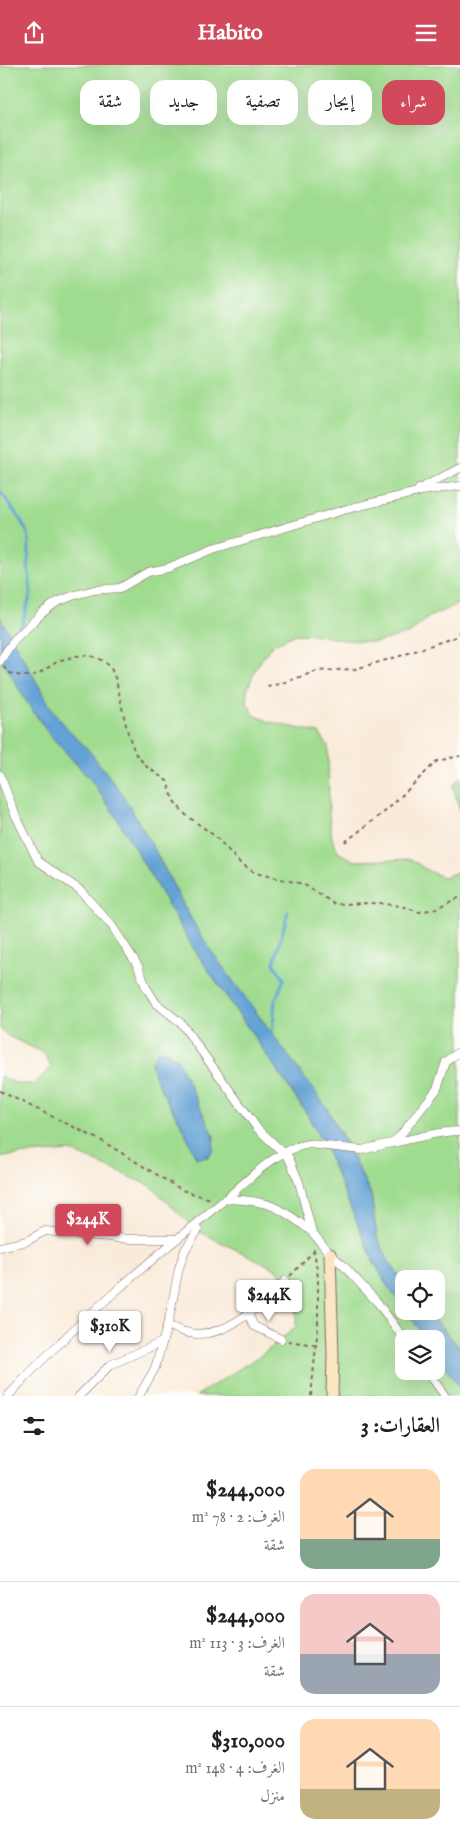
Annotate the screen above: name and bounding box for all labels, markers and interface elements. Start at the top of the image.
icon: share [20,19,48,47]
text: Habito [197,19,263,47]
icon: menu [412,19,440,47]
chip: شقة [80,80,140,125]
chip: جديد [150,80,217,125]
chip: تصفية [227,80,298,125]
chip: إيجار [308,80,372,125]
chip: شراء [382,80,445,125]
pin: $244K [53,1203,123,1246]
text: $244K [66,1210,110,1230]
map controls [395,1270,445,1380]
button: locate [395,1270,445,1320]
pin: $244K [234,1279,304,1322]
text: $244K [247,1286,291,1306]
pin: $310K [75,1311,145,1353]
text: $310K [90,1317,130,1337]
button: layers [395,1330,445,1380]
icon: filters [20,1412,48,1440]
text: العقارات: 3 [361,1413,440,1440]
text: $244,000 [206,1477,285,1504]
icon: home [340,1489,400,1549]
text: الغرف: 2 · 78 m² [192,1508,285,1528]
text: شقة [264,1536,285,1556]
text: $244,000 [206,1603,285,1630]
icon: home [340,1614,400,1674]
text: الغرف: 3 · 113 m² [189,1634,285,1654]
text: شقة [264,1662,285,1682]
text: $310,000 [211,1728,285,1755]
icon: home [340,1739,400,1799]
text: الغرف: 4 · 148 m² [185,1759,285,1779]
text: منزل [260,1787,285,1807]

